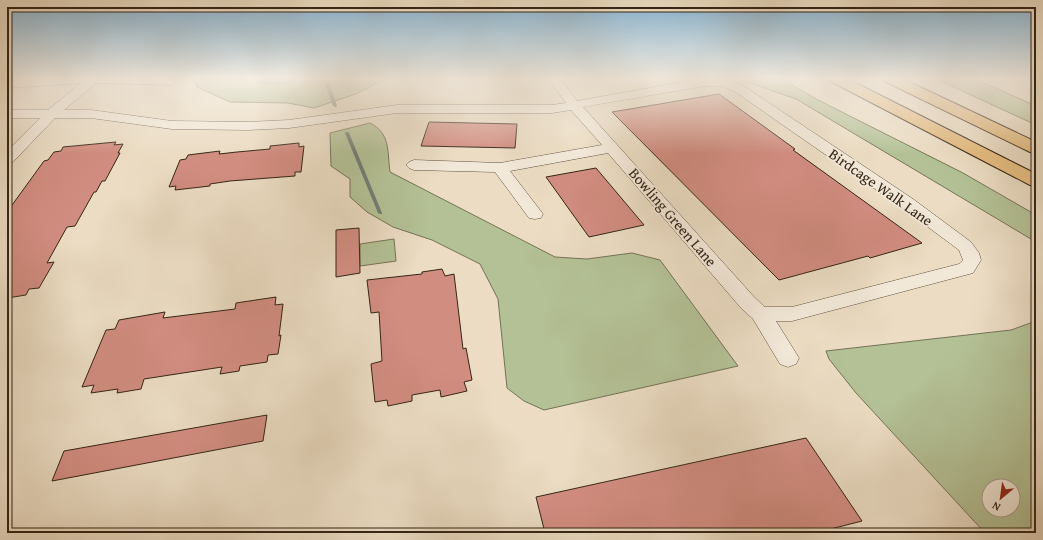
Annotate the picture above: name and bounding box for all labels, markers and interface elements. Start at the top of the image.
street label: Birdcage Walk Lane [825,143,937,231]
street label: Bowling Green Lane [624,163,722,271]
north arrow [981,478,1021,518]
text: N [988,498,1003,516]

